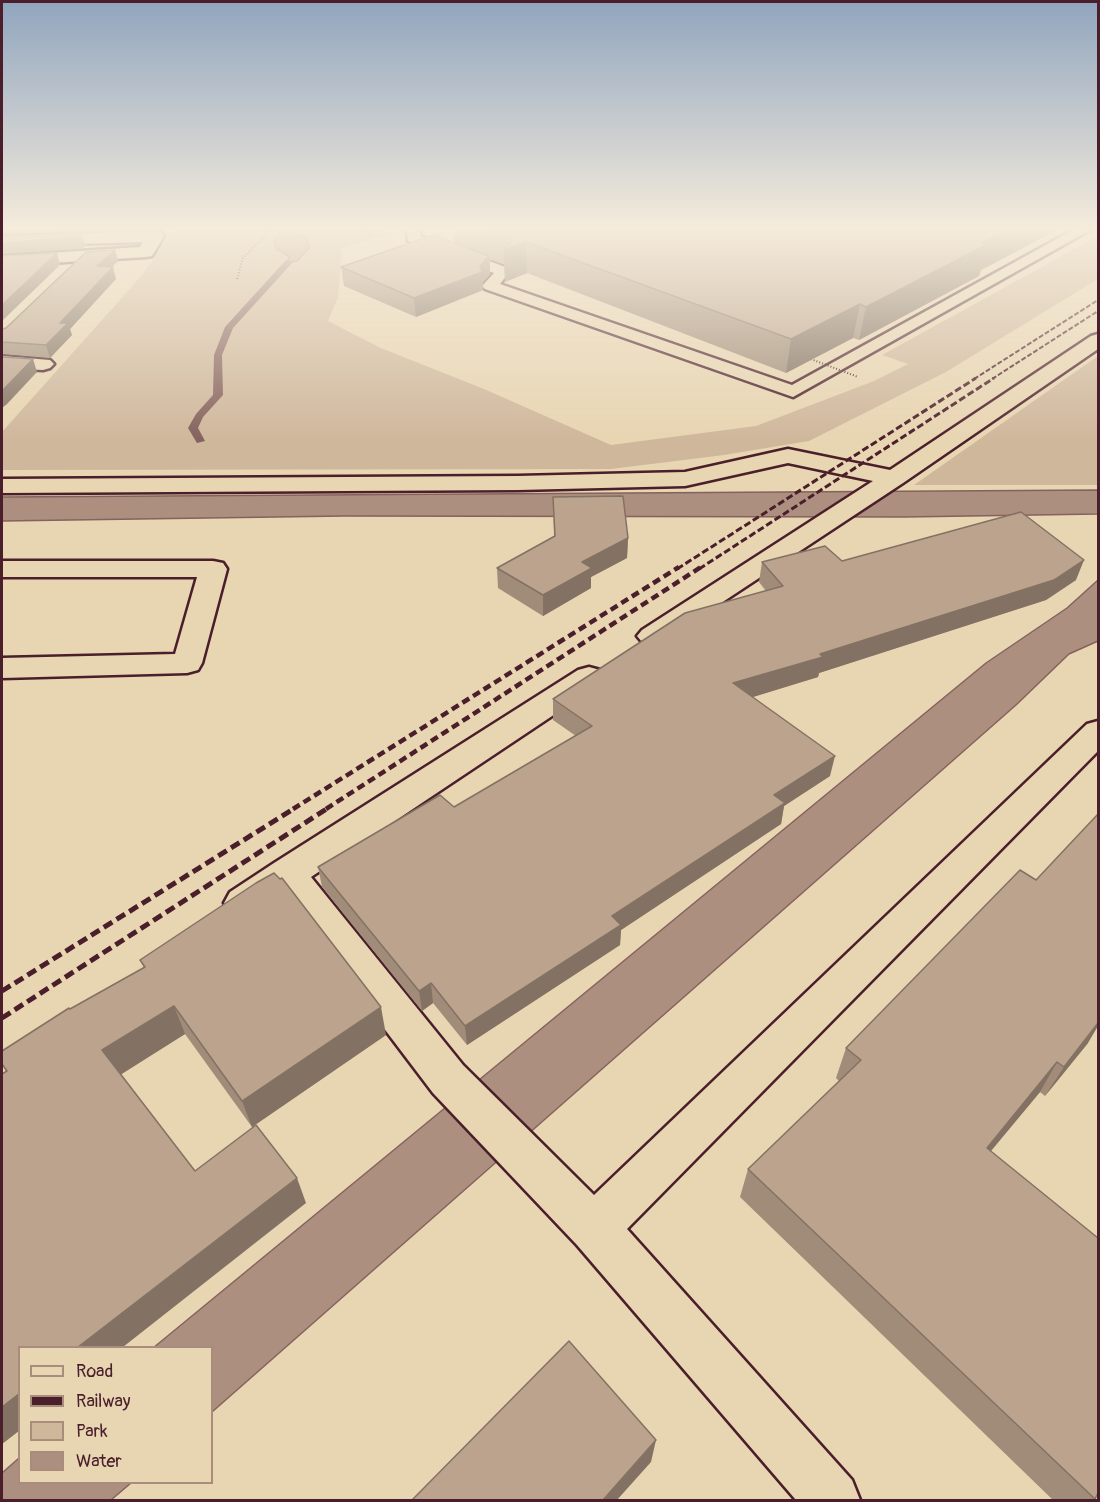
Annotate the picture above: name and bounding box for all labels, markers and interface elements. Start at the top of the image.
legend [18,1346,213,1484]
text: Road [76,1360,113,1383]
text: Railway [76,1390,131,1413]
text: Park [76,1420,108,1443]
text: Water [76,1450,122,1473]

